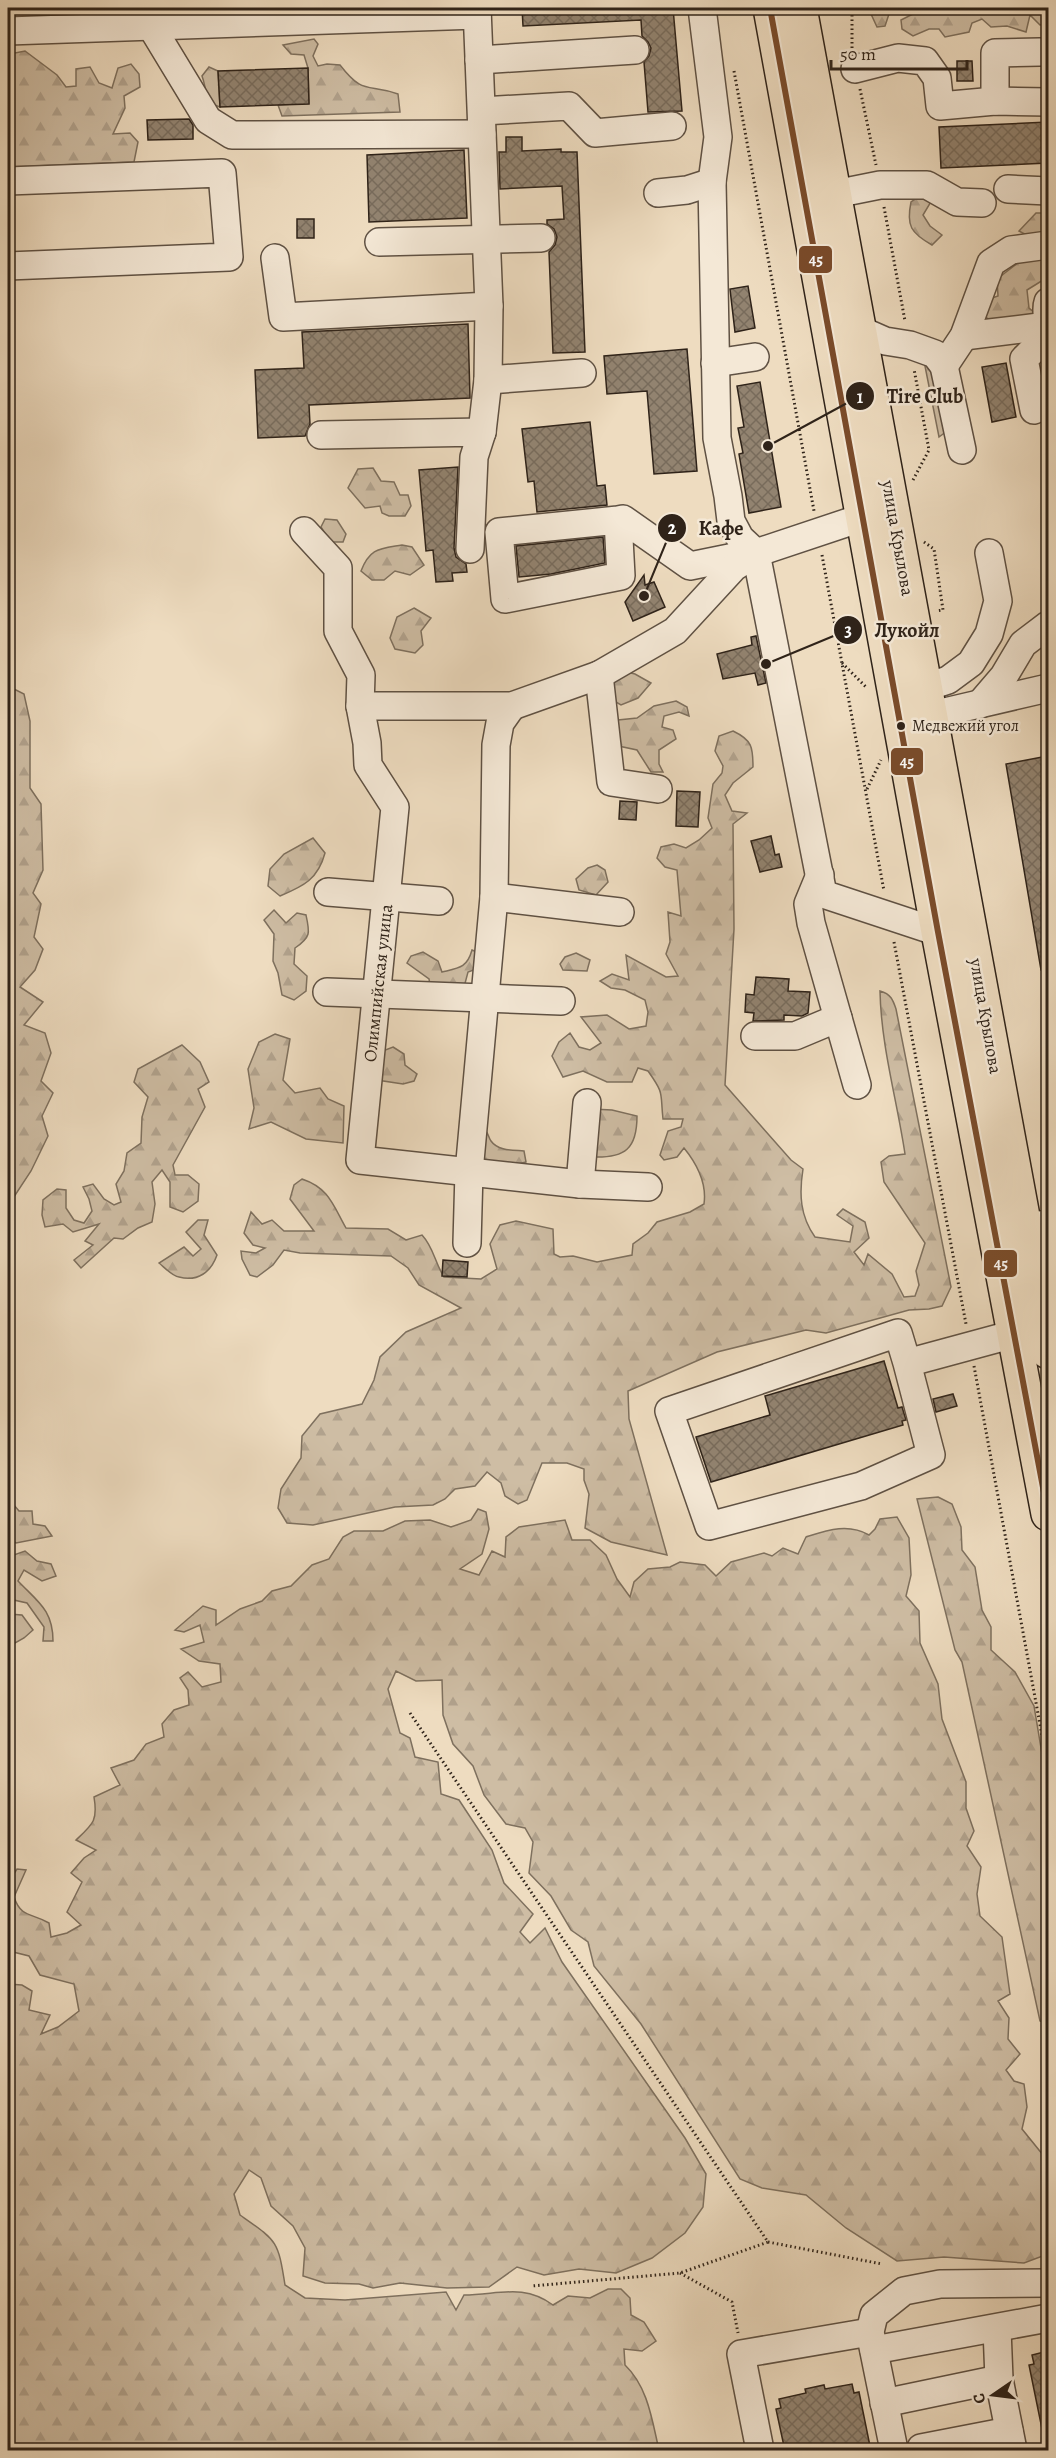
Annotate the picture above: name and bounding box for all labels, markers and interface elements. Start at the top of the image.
scale bar [831,33,968,71]
text: 50 m [840,42,876,66]
line badge: 45 [798,245,833,274]
text: 45 [809,249,823,271]
callout: Tire Club [845,377,975,415]
text: Tire Club [887,383,963,410]
text: 1 [857,385,864,409]
street label: улица Крылова [876,477,920,598]
callout: Кафе [657,509,755,547]
text: Кафе [699,515,743,542]
text: 2 [668,516,677,540]
callout: Лукойл [833,611,952,649]
text: Лукойл [874,617,940,644]
text: 3 [844,618,852,642]
place label: Медвежий угол [912,715,1019,737]
marker: Медвежий угол [895,720,907,732]
line badge: 45 [890,747,924,776]
text: 45 [900,751,914,773]
street label: Олимпийская улица [358,902,398,1063]
street label: улица Крылова [964,955,1008,1076]
line badge: 45 [983,1249,1018,1278]
text: 45 [994,1253,1008,1275]
north arrow [963,2365,1023,2425]
text: С [968,2391,991,2406]

